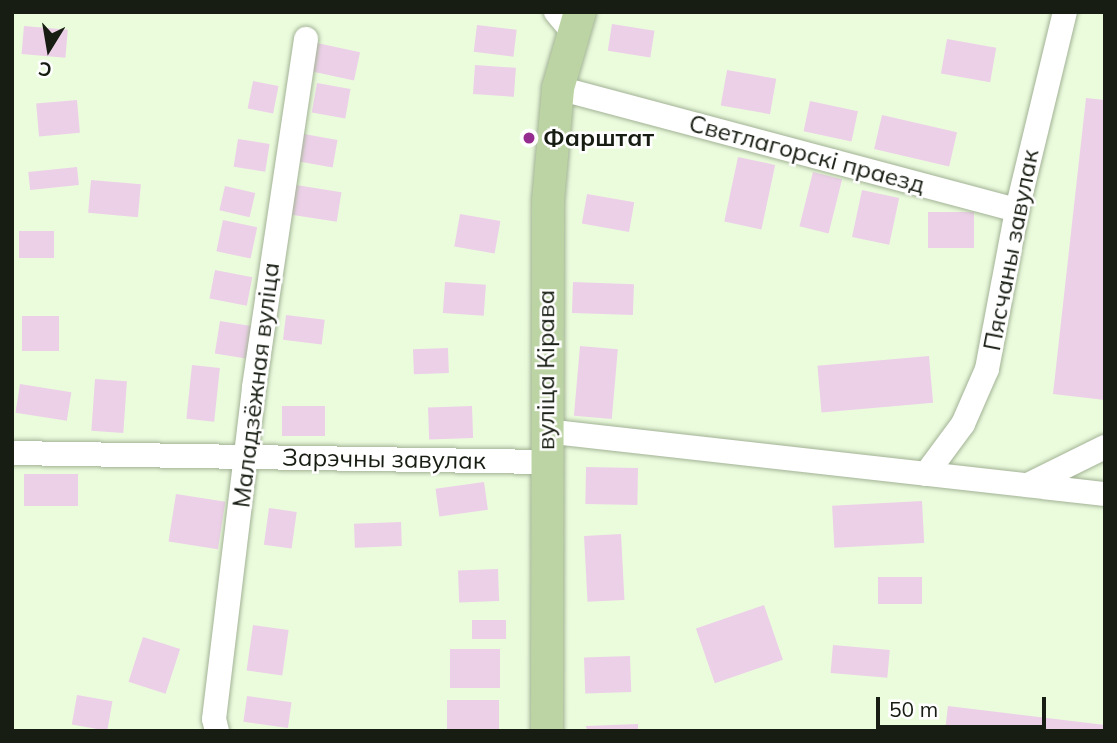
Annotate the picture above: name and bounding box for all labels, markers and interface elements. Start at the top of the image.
north arrow [14,14,84,84]
text: С [36,57,54,83]
street label: Светлагорскі праезд [686,109,928,199]
place label: Фарштат [543,124,654,152]
marker: Фарштат [521,130,537,146]
street label: Пясчаны завулак [977,147,1045,353]
street label: Маладзёжная вуліца [227,261,285,509]
street label: вуліца Кірава [532,290,560,450]
street label: Зарэчны завулак [282,443,486,475]
scale bar [879,684,1049,728]
text: 50 m [889,696,938,722]

